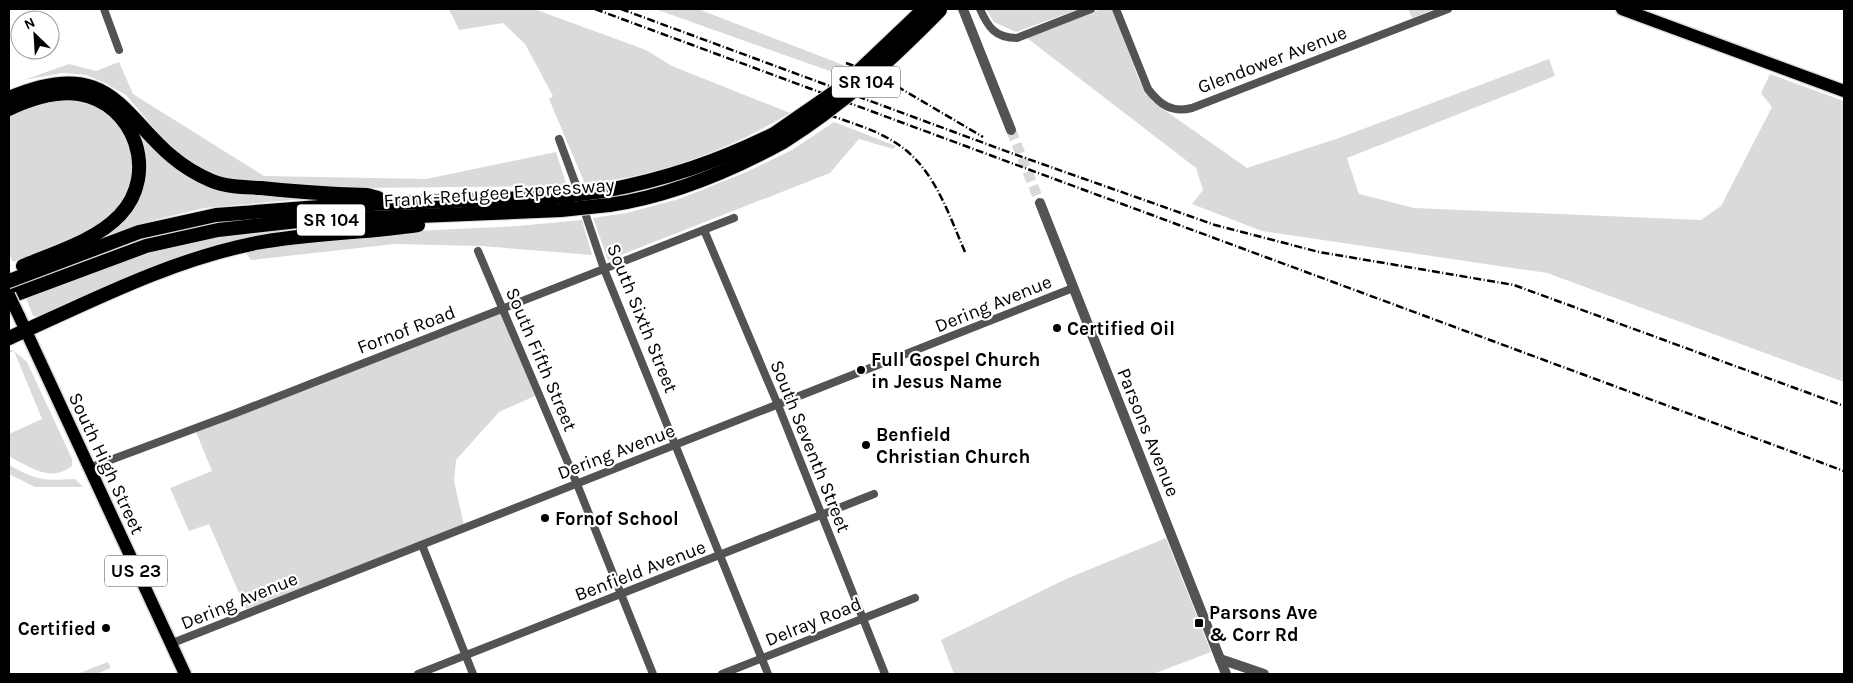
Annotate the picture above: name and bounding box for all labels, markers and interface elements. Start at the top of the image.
north arrow [10,10,60,60]
text: N [22,14,38,33]
street label: Glendower Avenue [1195,21,1350,98]
road number: SR 104 [832,66,900,98]
street label: Frank-Refugee Expressway [383,174,615,212]
road number: SR 104 [297,204,365,236]
street label: South Sixth Street [602,241,682,396]
street label: Dering Avenue [932,270,1055,337]
street label: South Fifth Street [501,284,581,435]
street label: Fornof Road [354,301,459,359]
place label: Certified Oil [1067,318,1175,340]
marker: Certified Oil [1051,322,1063,334]
place label: Full Gospel Church in Jesus Name [871,349,1040,393]
street label: South Seventh Street [765,357,855,536]
marker: Full Gospel Church in Jesus Name [855,364,867,376]
street label: Parsons Avenue [1112,365,1184,500]
street label: South High Street [64,389,149,538]
street label: Dering Avenue [555,419,678,484]
place label: Benfield Christian Church [876,424,1030,468]
marker: Benfield Christian Church [860,439,872,451]
place label: Fornof School [555,508,679,530]
marker: Fornof School [539,512,551,524]
street label: Benfield Avenue [572,536,709,606]
road number: US 23 [105,556,167,586]
street label: Dering Avenue [178,567,301,634]
street label: Delray Road [762,593,865,651]
place label: Parsons Ave & Corr Rd [1209,602,1317,646]
marker: Parsons Ave & Corr Rd [1193,617,1205,629]
place label: Certified [18,618,96,640]
marker: Certified [100,622,112,634]

